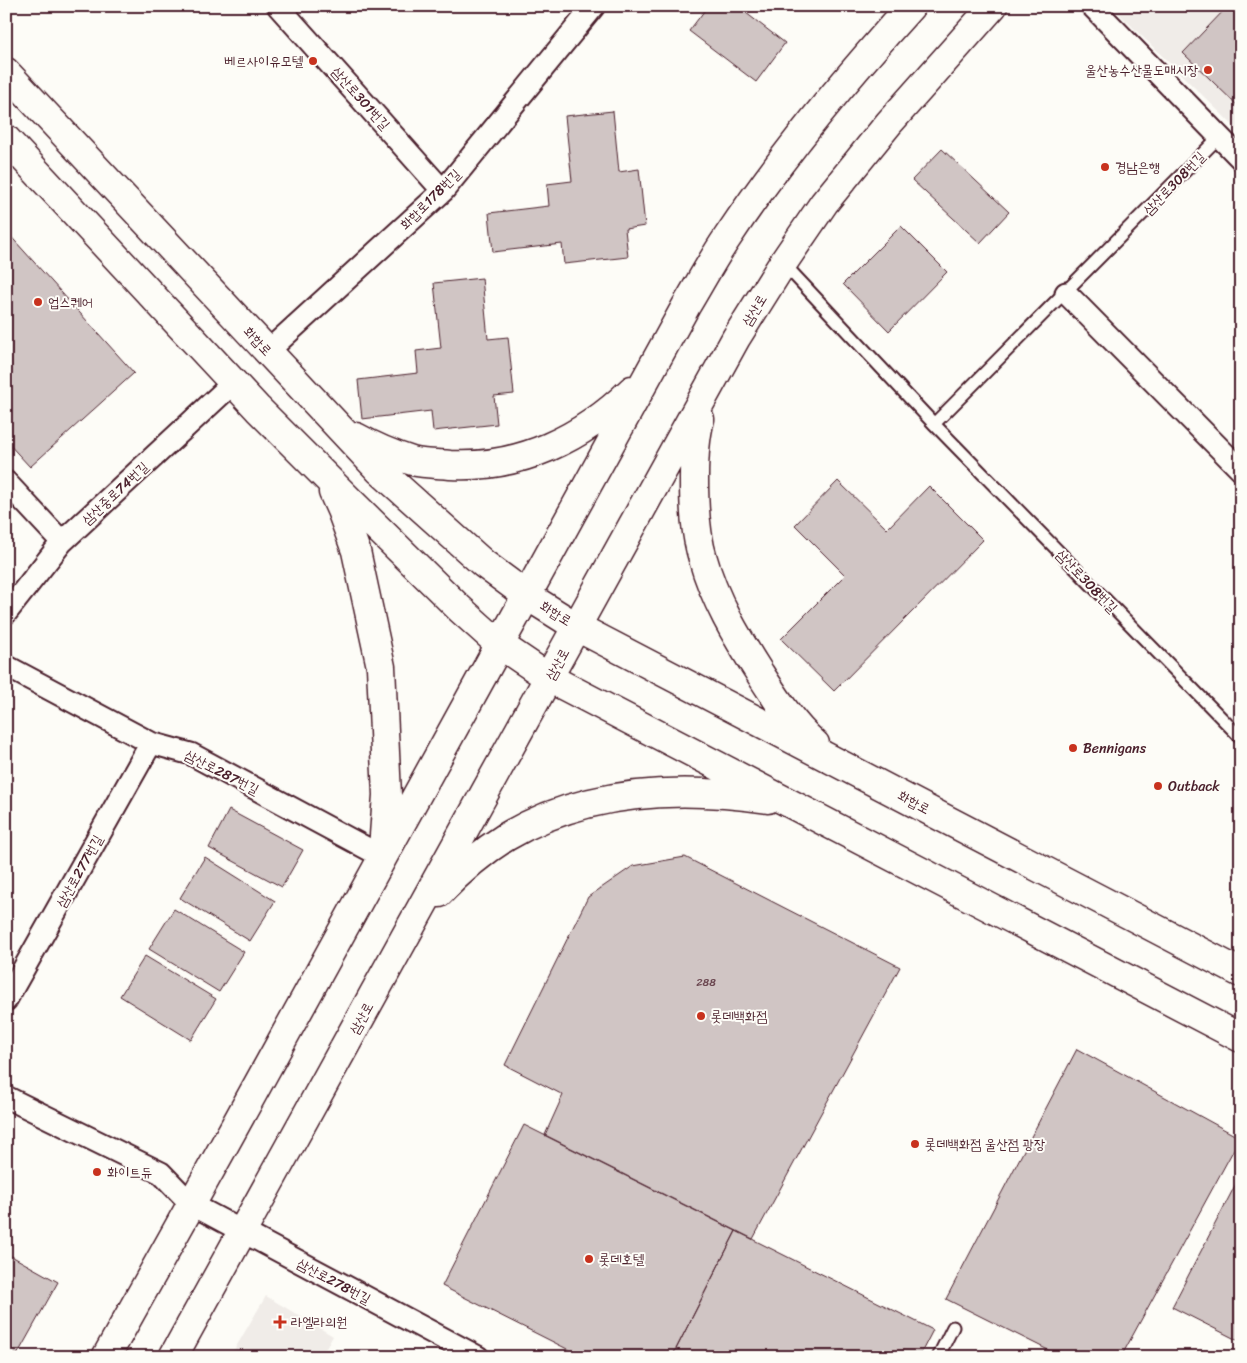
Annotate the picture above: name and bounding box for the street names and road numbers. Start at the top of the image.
street label: 삼산로301번길 [325,61,397,137]
street label: 삼산로308번길 [1137,145,1212,221]
street label: 화합로178번길 [394,162,468,236]
street label: 삼산로 [735,289,774,331]
street label: 화합로 [237,320,278,362]
street label: 삼산중로74번길 [76,455,155,531]
street label: 삼산로308번길 [1049,543,1124,620]
street label: 화합로 [535,594,577,633]
street label: 삼산로 [538,643,577,685]
street label: 삼산로287번길 [180,743,264,802]
street label: 화합로 [893,783,935,821]
street label: 삼산로277번길 [49,829,110,912]
street label: 삼산로 [342,997,381,1039]
street label: 삼산로278번길 [292,1251,376,1312]

